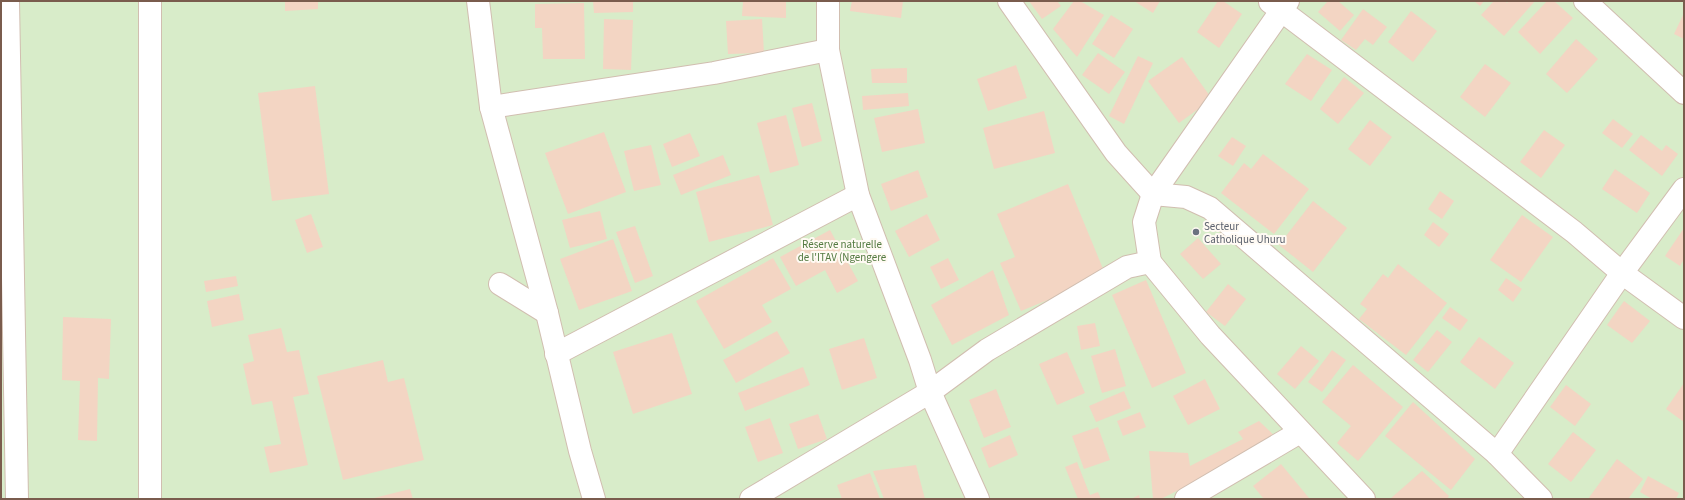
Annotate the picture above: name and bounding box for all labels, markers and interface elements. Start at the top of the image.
place label: Secteur Catholique Uhuru [1204,219,1285,247]
marker: Secteur Catholique Uhuru [1191,227,1201,237]
park label: Réserve naturelle de l'ITAV (Ngengere [798,237,887,265]

